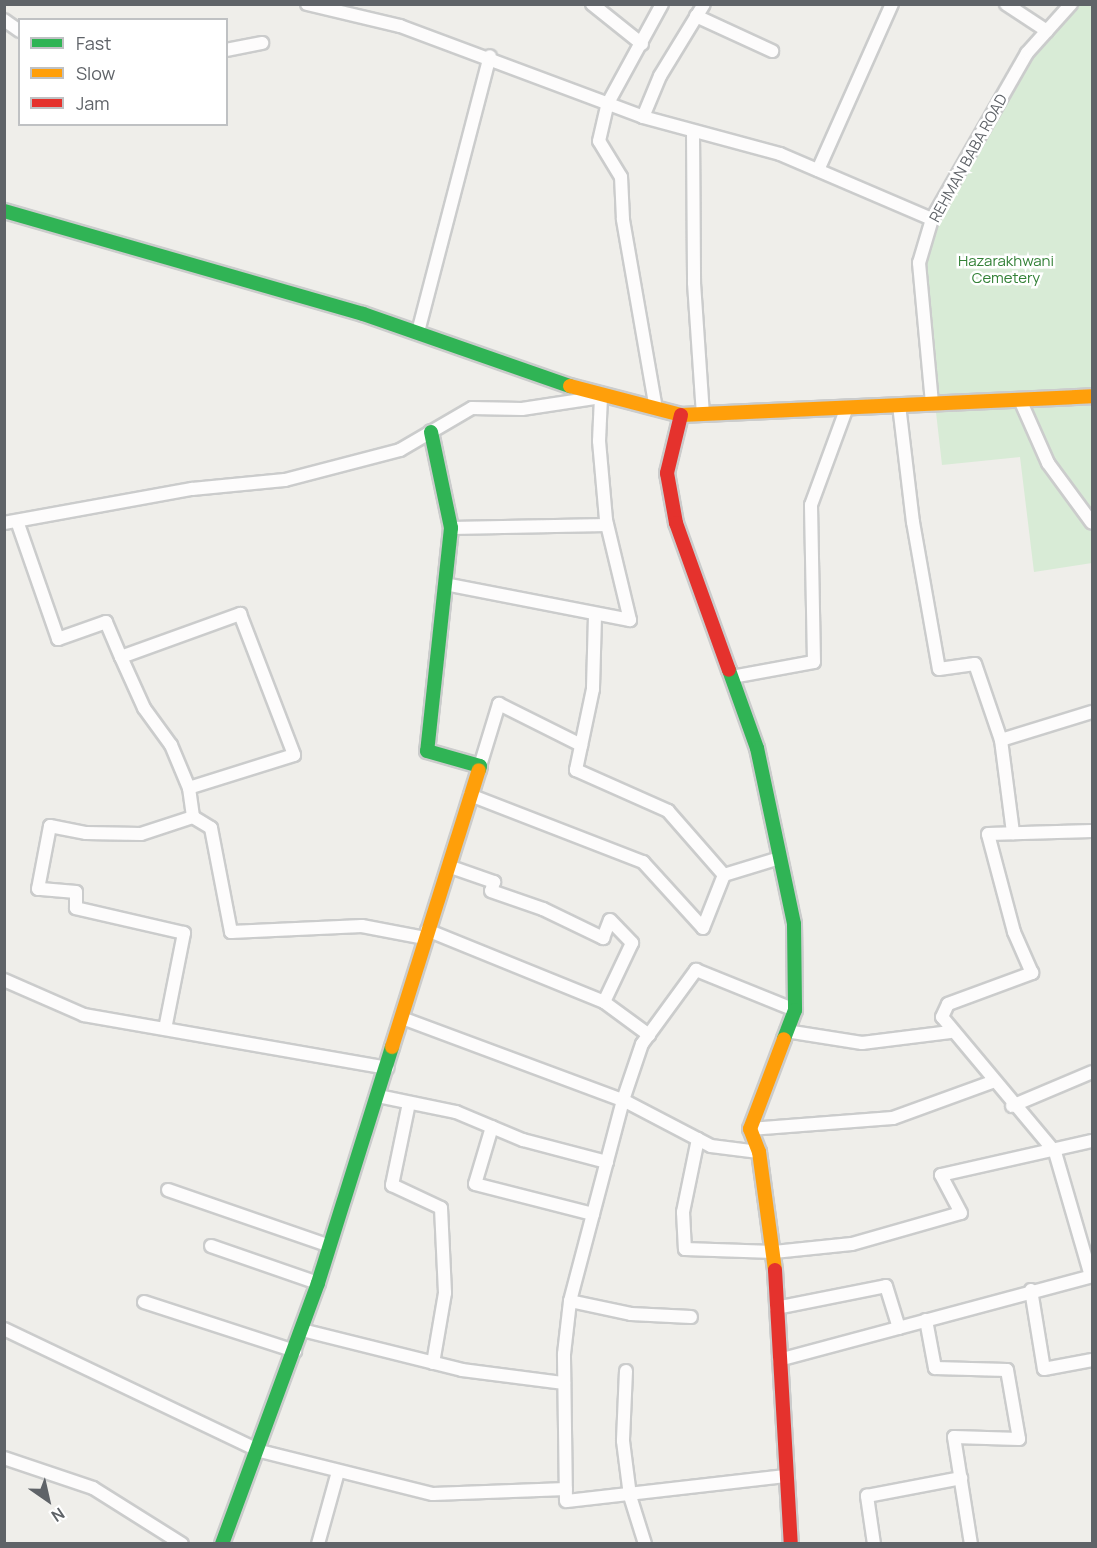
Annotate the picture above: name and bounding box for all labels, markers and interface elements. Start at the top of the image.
legend [18,18,228,126]
text: Fast [76,31,111,55]
text: Slow [76,61,115,85]
text: Jam [76,91,110,115]
street label: REHMAN BABA ROAD [925,91,1011,225]
park label: Hazarakhwani Cemetery [958,251,1054,286]
north arrow [18,1470,78,1530]
text: N [47,1503,69,1527]

